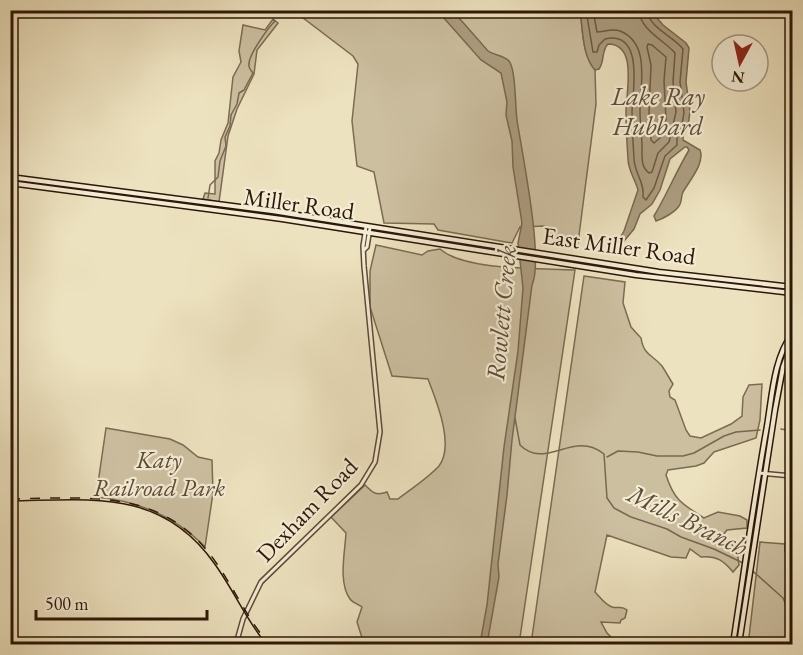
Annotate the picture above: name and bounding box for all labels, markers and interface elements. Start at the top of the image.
north arrow [710,33,770,93]
text: N [730,66,746,89]
water label: Lake Ray Hubbard [610,79,705,143]
street label: Miller Road [242,180,357,227]
street label: East Miller Road [541,219,698,272]
water label: Rowlett Creek [478,244,524,382]
park label: Katy Railroad Park [93,444,225,503]
street label: Dexham Road [249,450,365,568]
water label: Mills Branch [621,475,754,564]
scale bar [36,583,207,621]
text: 500 m [45,592,89,615]

